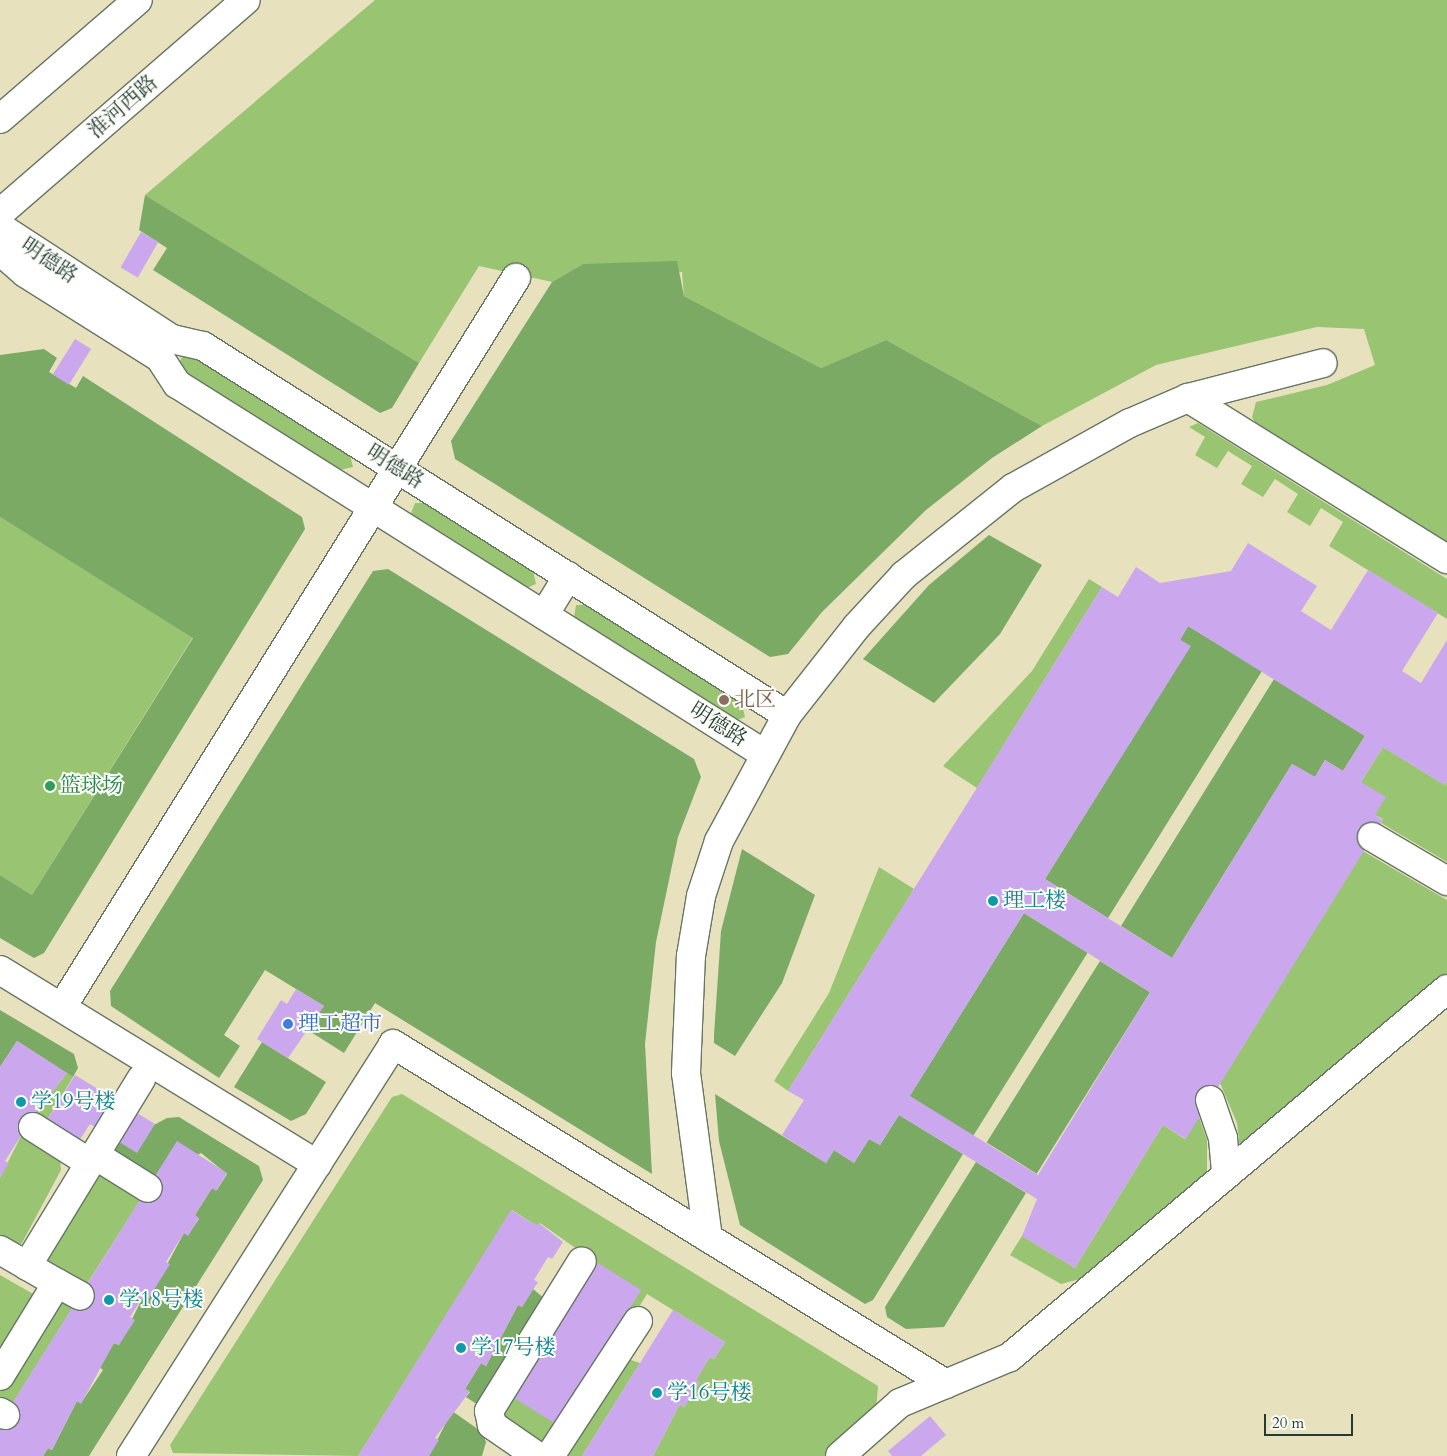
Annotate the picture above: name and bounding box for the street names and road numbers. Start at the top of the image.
street label: 淮河西路 [83,70,163,144]
street label: 明德路 [16,233,82,289]
street label: 明德路 [362,440,428,494]
street label: 明德路 [685,698,751,752]

